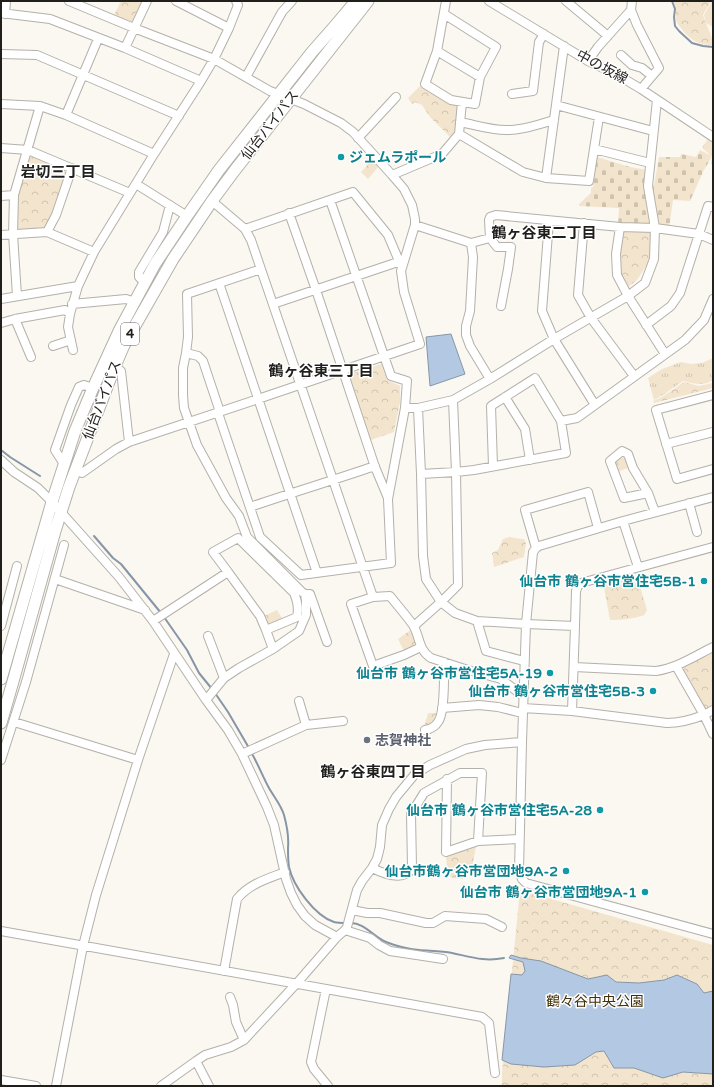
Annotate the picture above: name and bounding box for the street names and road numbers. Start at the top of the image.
street label: 中の坂線 [573,46,631,88]
street label: 仙台バイパス [238,87,302,163]
road number: 4 [121,323,139,345]
street label: 仙台バイパス [79,358,125,442]

